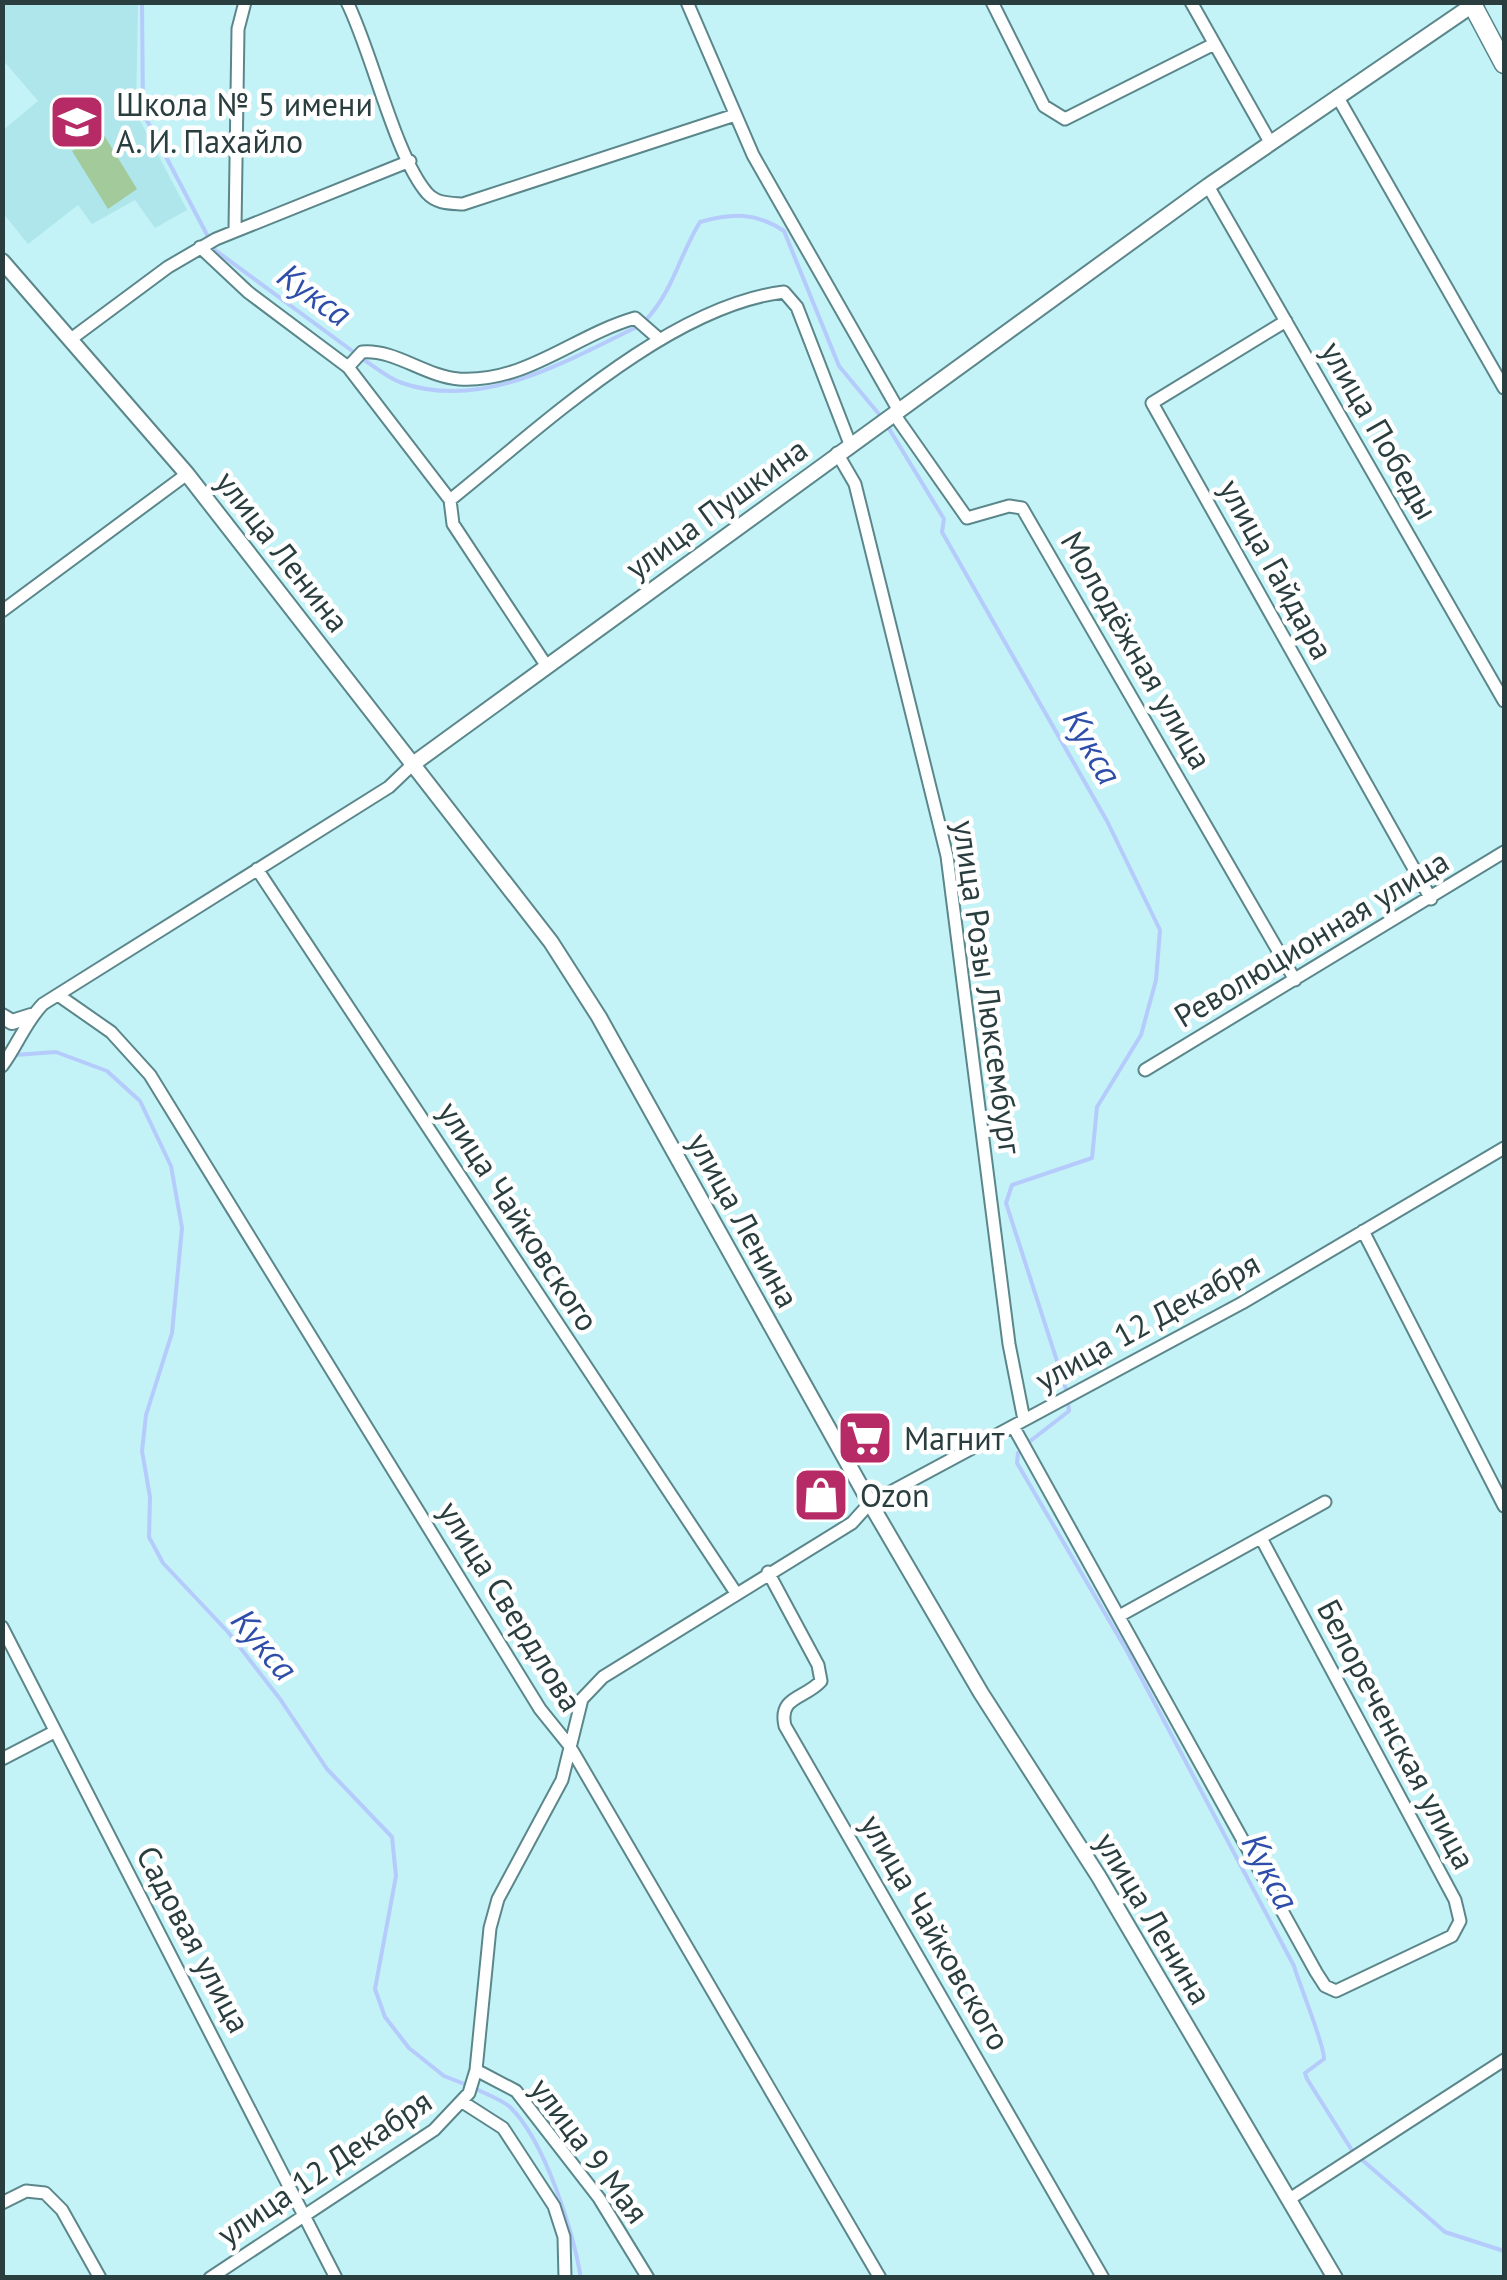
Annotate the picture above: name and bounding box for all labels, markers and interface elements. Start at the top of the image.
place label: Школа № 5 имени А. И. Пахайло [116,83,373,162]
school or university icon: Школа № 5 имени А. И. Пахайло [47,92,107,152]
water label: Кукса [269,252,361,336]
street label: улица Победы [1312,333,1448,527]
street label: улица Пушкина [616,428,816,588]
street label: улица Ленина [207,462,359,640]
street label: улица Гайдара [1210,471,1344,667]
street label: Молодёжная улица [1052,523,1222,777]
water label: Кукса [1053,700,1133,792]
street label: улица Розы Люксембург [944,817,1032,1157]
street label: Революционная улица [1166,839,1456,1037]
street label: улица Чайковского [429,1093,609,1339]
street label: улица Ленина [679,1125,809,1315]
street label: улица 12 Декабря [1027,1242,1267,1400]
supermarket icon: Магнит [835,1408,895,1468]
place label: Магнит [904,1417,1005,1459]
shop icon: Ozon [791,1465,851,1525]
place label: Ozon [860,1474,930,1516]
street label: улица Свердлова [429,1493,593,1719]
street label: Белореченская улица [1308,1592,1486,1876]
water label: Кукса [222,1598,308,1690]
street label: улица Чайковского [851,1806,1021,2058]
street label: улица Ленина [1086,1824,1222,2012]
water label: Кукса [1232,1825,1310,1917]
street label: Садовая улица [127,1838,261,2040]
street label: улица 9 Мая [521,2069,659,2231]
street label: улица 12 Декабря [208,2080,440,2254]

